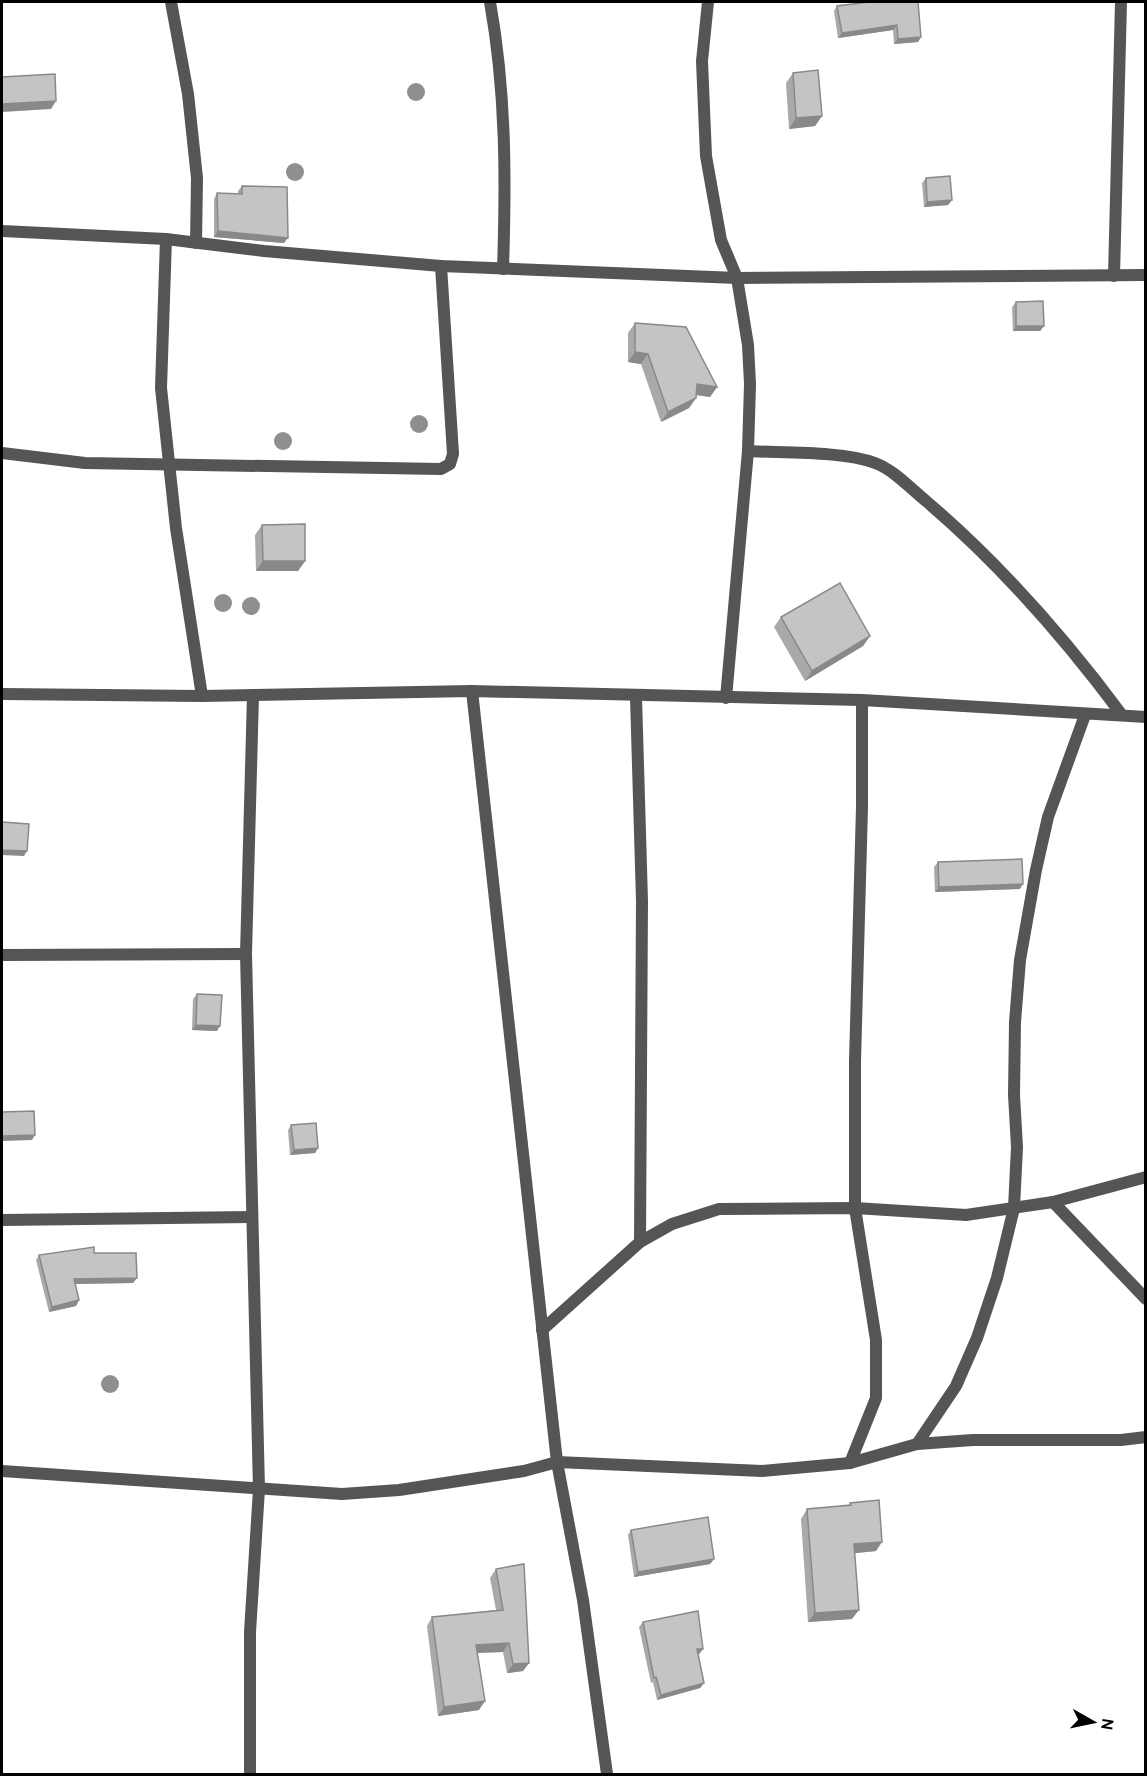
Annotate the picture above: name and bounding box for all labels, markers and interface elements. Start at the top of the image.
north arrow [1063,1692,1123,1752]
text: N [1095,1717,1117,1731]

